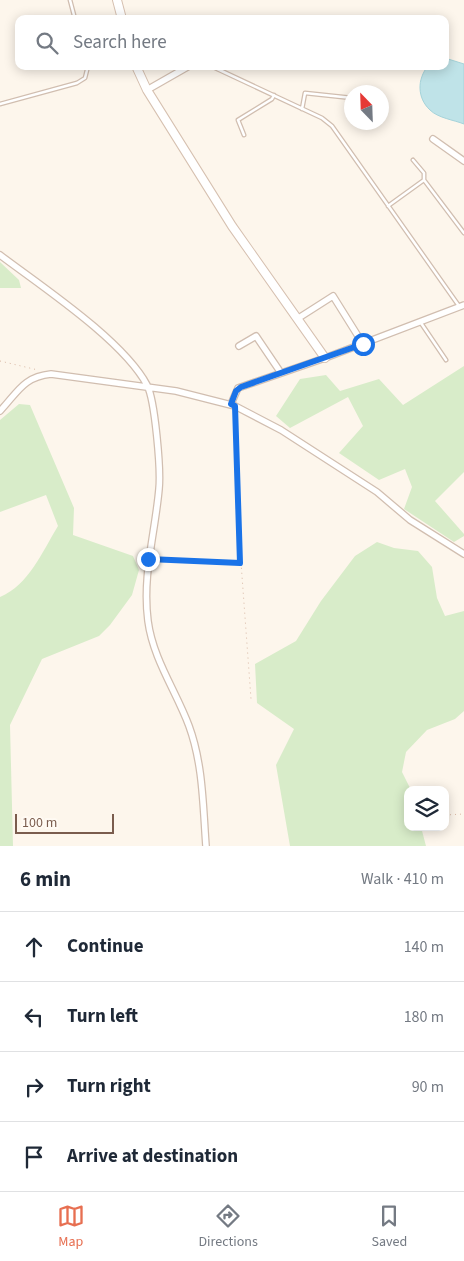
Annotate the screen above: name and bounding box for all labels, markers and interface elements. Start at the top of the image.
search box [15,15,449,70]
icon: search [33,29,61,57]
text: Search here [73,29,167,56]
north arrow [344,85,389,130]
route start [352,333,375,356]
route end [137,548,160,571]
map controls [404,786,449,831]
button: layers [404,786,449,831]
scale bar [15,811,114,834]
text: 100 m [22,813,57,833]
text: 6 min [20,864,71,894]
text: Walk · 410 m [361,868,444,890]
icon: ahead [20,933,48,961]
text: Continue [67,933,144,960]
text: 140 m [404,936,444,958]
icon: left [20,1003,48,1031]
text: Turn left [67,1003,138,1030]
text: 180 m [404,1006,444,1028]
icon: right [20,1073,48,1101]
text: Turn right [67,1073,151,1100]
text: 90 m [412,1076,444,1098]
icon: arrive [20,1143,48,1171]
text: Arrive at destination [67,1143,238,1170]
tab: Map [57,1202,85,1252]
tab: Directions [199,1202,258,1252]
tab: Saved [371,1202,407,1252]

